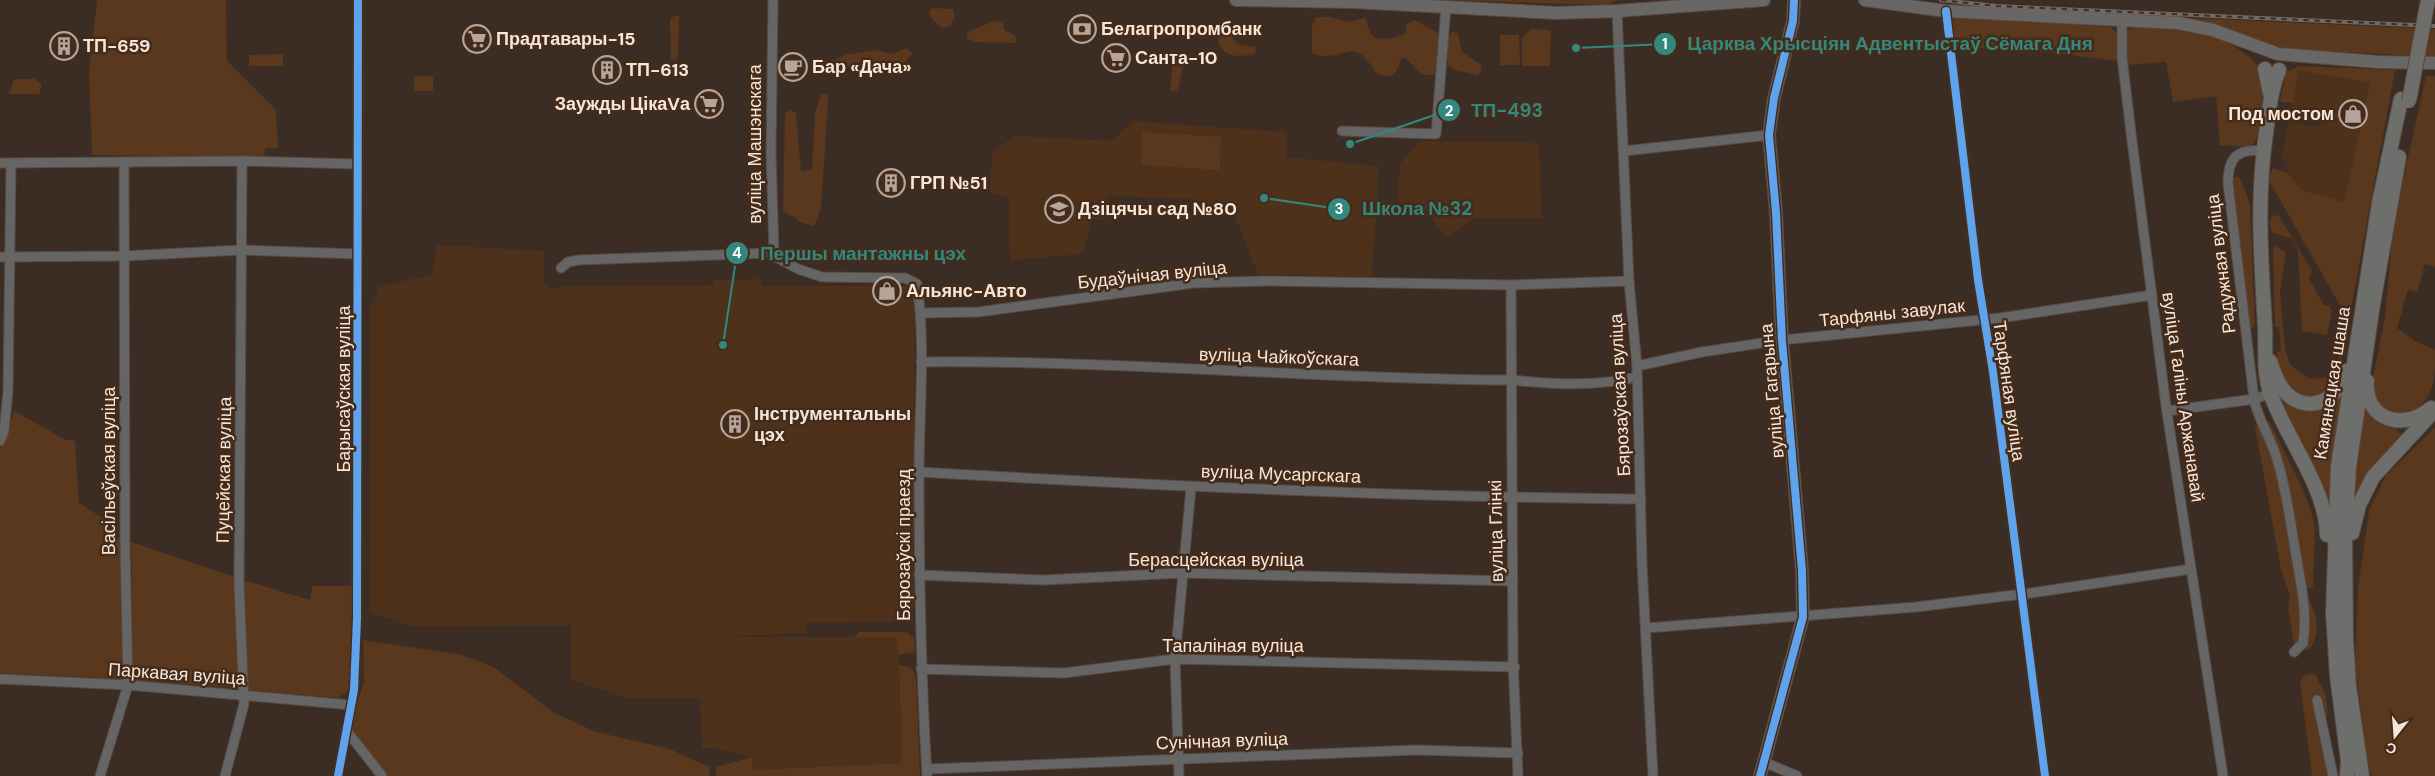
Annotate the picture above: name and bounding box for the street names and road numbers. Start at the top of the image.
street label: вуліца Машэнскага [743,63,767,224]
street label: Радужная вуліца [2200,192,2241,335]
street label: Будаўнічая вуліца [1076,255,1229,295]
street label: вуліца Галіны Аржанавай [2156,290,2210,504]
street label: Тарфяны завулак [1818,293,1966,333]
street label: Барысаўская вуліца [332,304,356,473]
street label: Камянецкая шаша [2308,304,2356,461]
street label: Бярозаўская вуліца [1604,312,1636,477]
street label: Тарфяная вуліца [1987,319,2031,464]
street label: вуліца Гагарына [1754,322,1790,459]
street label: вуліца Чайкоўскага [1199,342,1360,372]
street label: Васільеўская вуліца [97,386,121,555]
street label: Пуцейская вуліца [211,396,237,543]
street label: вуліца Мусаргскага [1201,459,1362,489]
street label: Бярозаўскі праезд [892,468,916,621]
street label: вуліца Глінкі [1483,480,1509,582]
street label: Берасцейская вуліца [1128,548,1305,572]
street label: Тапаліная вуліца [1162,634,1305,658]
street label: Паркавая вуліца [107,657,248,691]
street label: Сунічная вуліца [1155,727,1290,755]

